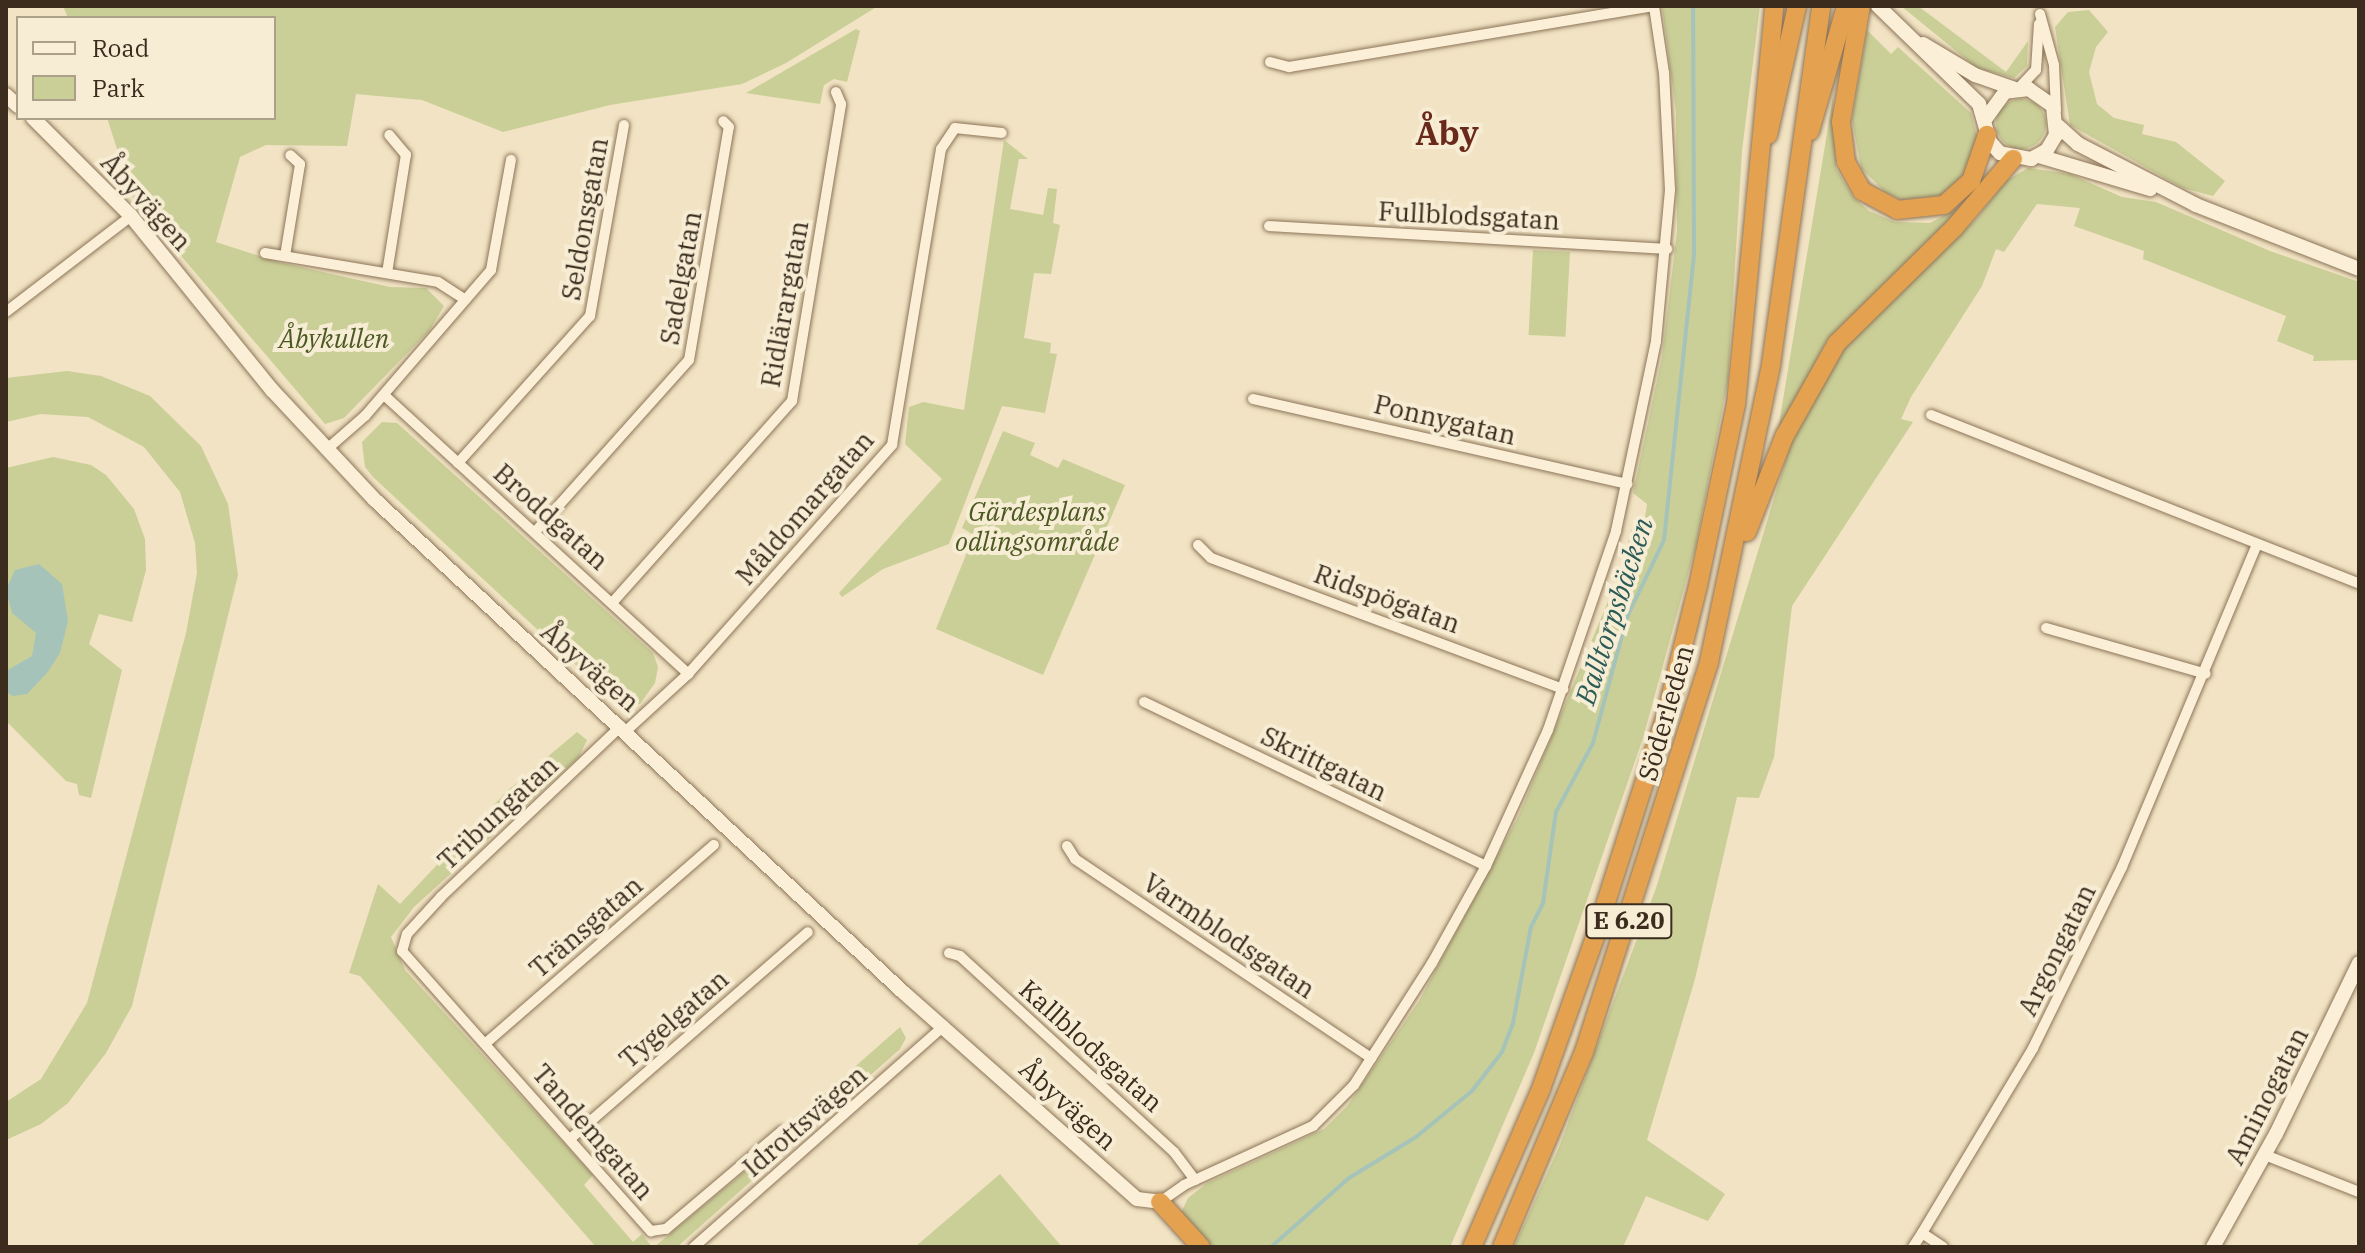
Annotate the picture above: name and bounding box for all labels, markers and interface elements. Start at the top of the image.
legend [16,16,276,120]
text: Road [92,32,149,64]
text: Park [92,72,144,104]
district label: Åby [1415,113,1479,153]
street label: Seldonsgatan [555,135,615,303]
street label: Åbyvägen [94,147,198,257]
street label: Fullblodsgatan [1377,196,1561,236]
street label: Sadelgatan [654,209,708,347]
street label: Ridlärargatan [755,218,815,390]
park label: Åbykullen [279,323,389,355]
street label: Ponnygatan [1371,389,1519,451]
street label: Måldomargatan [730,425,880,591]
street label: Broddgatan [487,457,615,577]
park label: Gärdesplans odlingsområde [955,496,1119,558]
water label: Balltorpsbäcken [1568,513,1660,709]
street label: Ridspögatan [1310,558,1464,640]
street label: Åbyvägen [534,616,646,718]
street label: Söderleden [1632,641,1700,785]
street label: Skrittgatan [1256,720,1392,808]
street label: Tribungatan [432,750,564,876]
street label: Varmblodsgatan [1137,867,1321,1005]
street label: Tränsgatan [523,870,649,984]
street label: Argongatan [2012,879,2102,1021]
road number: E 6.20 [1585,901,1673,941]
street label: Tygelgatan [613,963,735,1075]
street label: Kallblodsgatan [1013,973,1169,1119]
street label: Aminogatan [2219,1022,2315,1170]
street label: Åbyvägen [1013,1053,1123,1157]
street label: Tandemgatan [526,1058,660,1206]
street label: Idrottsvägen [737,1059,873,1183]

